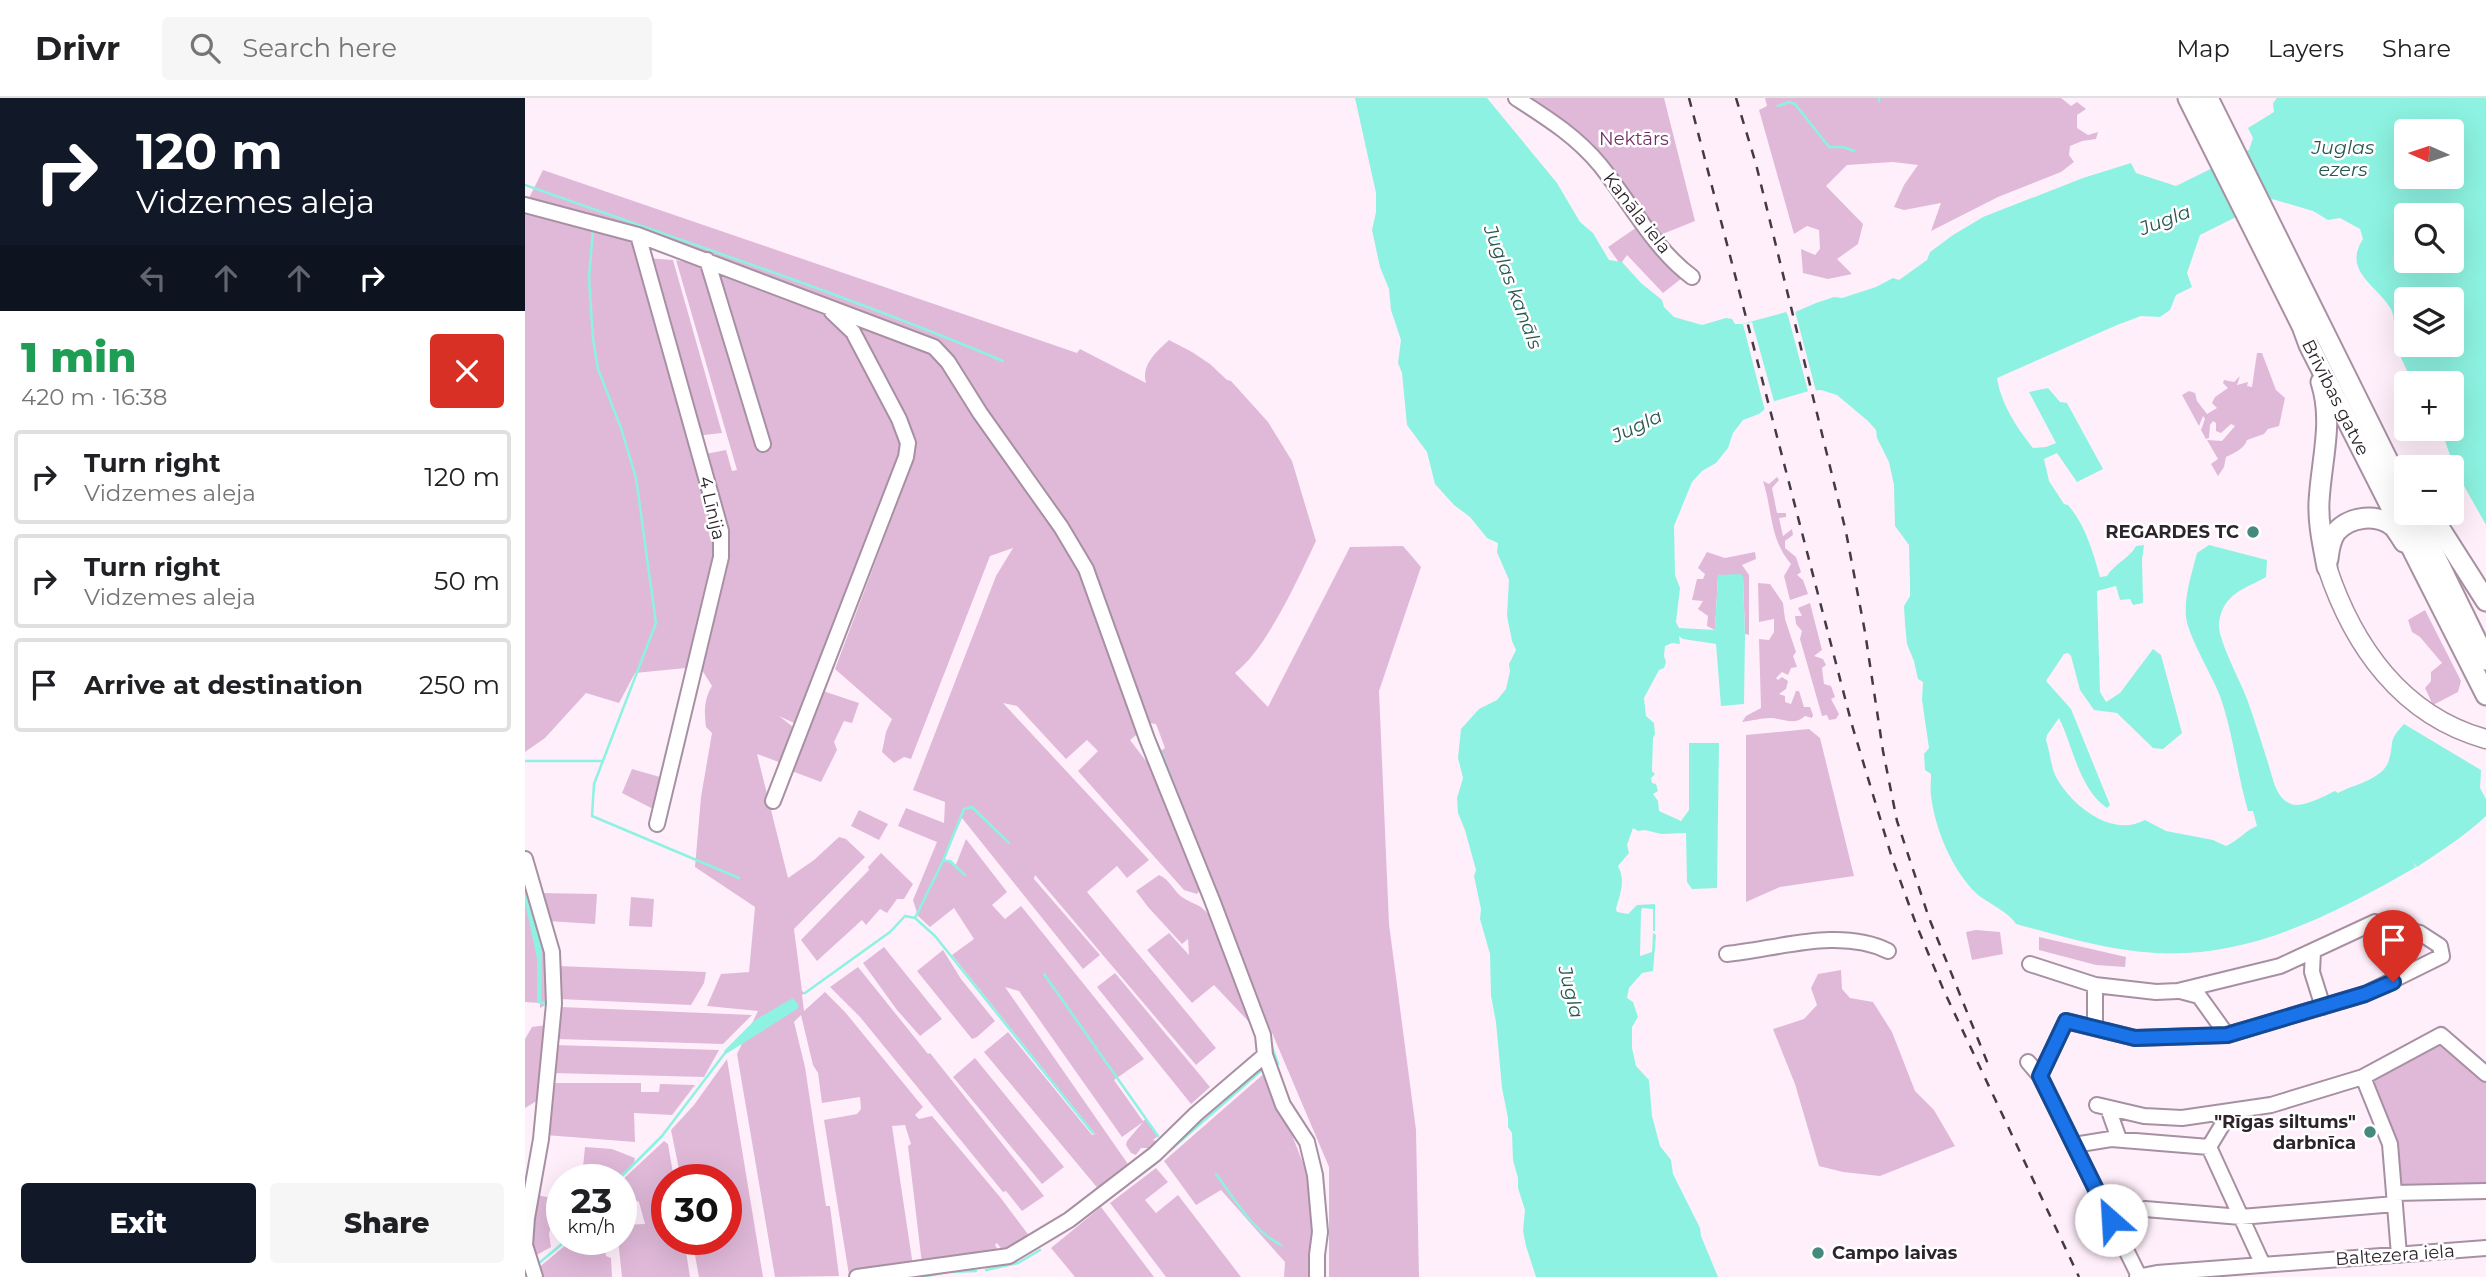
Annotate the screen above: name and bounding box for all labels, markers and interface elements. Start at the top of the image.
search box [162,17,652,80]
text: Drivr [35,28,120,68]
icon: search [186,29,224,67]
text: Search here [242,32,397,64]
text: Map [2176,34,2230,63]
text: Layers [2268,34,2344,63]
text: Share [2382,34,2451,63]
north arrow [2394,119,2464,189]
map controls [2394,119,2464,525]
text: 120 m [136,122,283,181]
icon: right [21,126,112,217]
park label: Nektārs [1599,128,1669,150]
water label: Juglas ezers [2311,136,2374,181]
street label: Kanāla iela [1598,168,1676,258]
text: Vidzemes aleja [136,182,375,221]
water label: Jugla [2135,200,2194,241]
button: search [2394,203,2464,273]
water label: Juglas kanāls [1478,221,1547,352]
icon: left [134,259,172,297]
icon: ahead [207,259,245,297]
icon: ahead [280,259,318,297]
icon: right [353,259,391,297]
button: layers [2394,287,2464,357]
text: 1 min [21,331,137,383]
button: close [430,334,504,408]
street label: Brīvības gatve [2297,336,2374,459]
button: + [2394,371,2464,441]
text: 420 m · 16:38 [21,383,168,411]
water label: Jugla [1607,404,1666,448]
text: Turn right [84,447,220,479]
button: − [2394,455,2464,525]
icon: right [25,458,63,496]
text: 120 m [424,461,500,493]
street label: 4 Līnija [694,474,730,542]
text: Vidzemes aleja [84,479,256,507]
place label: REGARDES TC [2105,521,2239,543]
marker: REGARDES TC [2245,524,2261,540]
text: Turn right [84,551,220,583]
icon: right [25,562,63,600]
text: 50 m [434,565,500,597]
text: Vidzemes aleja [84,583,256,611]
icon: arrive [25,666,63,704]
text: Arrive at destination [84,669,363,701]
text: 250 m [419,669,500,701]
pin [2363,910,2423,982]
icon: arrive [2374,921,2412,959]
water label: Jugla [1553,962,1589,1021]
place label: "Rīgas siltums" darbnīca [2214,1111,2356,1154]
marker: "Rīgas siltums" darbnīca [2362,1124,2378,1140]
speed limit sign: 30 [651,1164,742,1255]
text: 23 [571,1179,612,1222]
button: Exit [21,1183,256,1263]
button: Share [270,1183,504,1263]
position arrow [2074,1183,2148,1257]
text: km/h [567,1216,616,1238]
street label: Baltezera iela [2335,1240,2455,1270]
place label: Campo laivas [1832,1242,1958,1264]
marker: Campo laivas [1810,1245,1826,1261]

